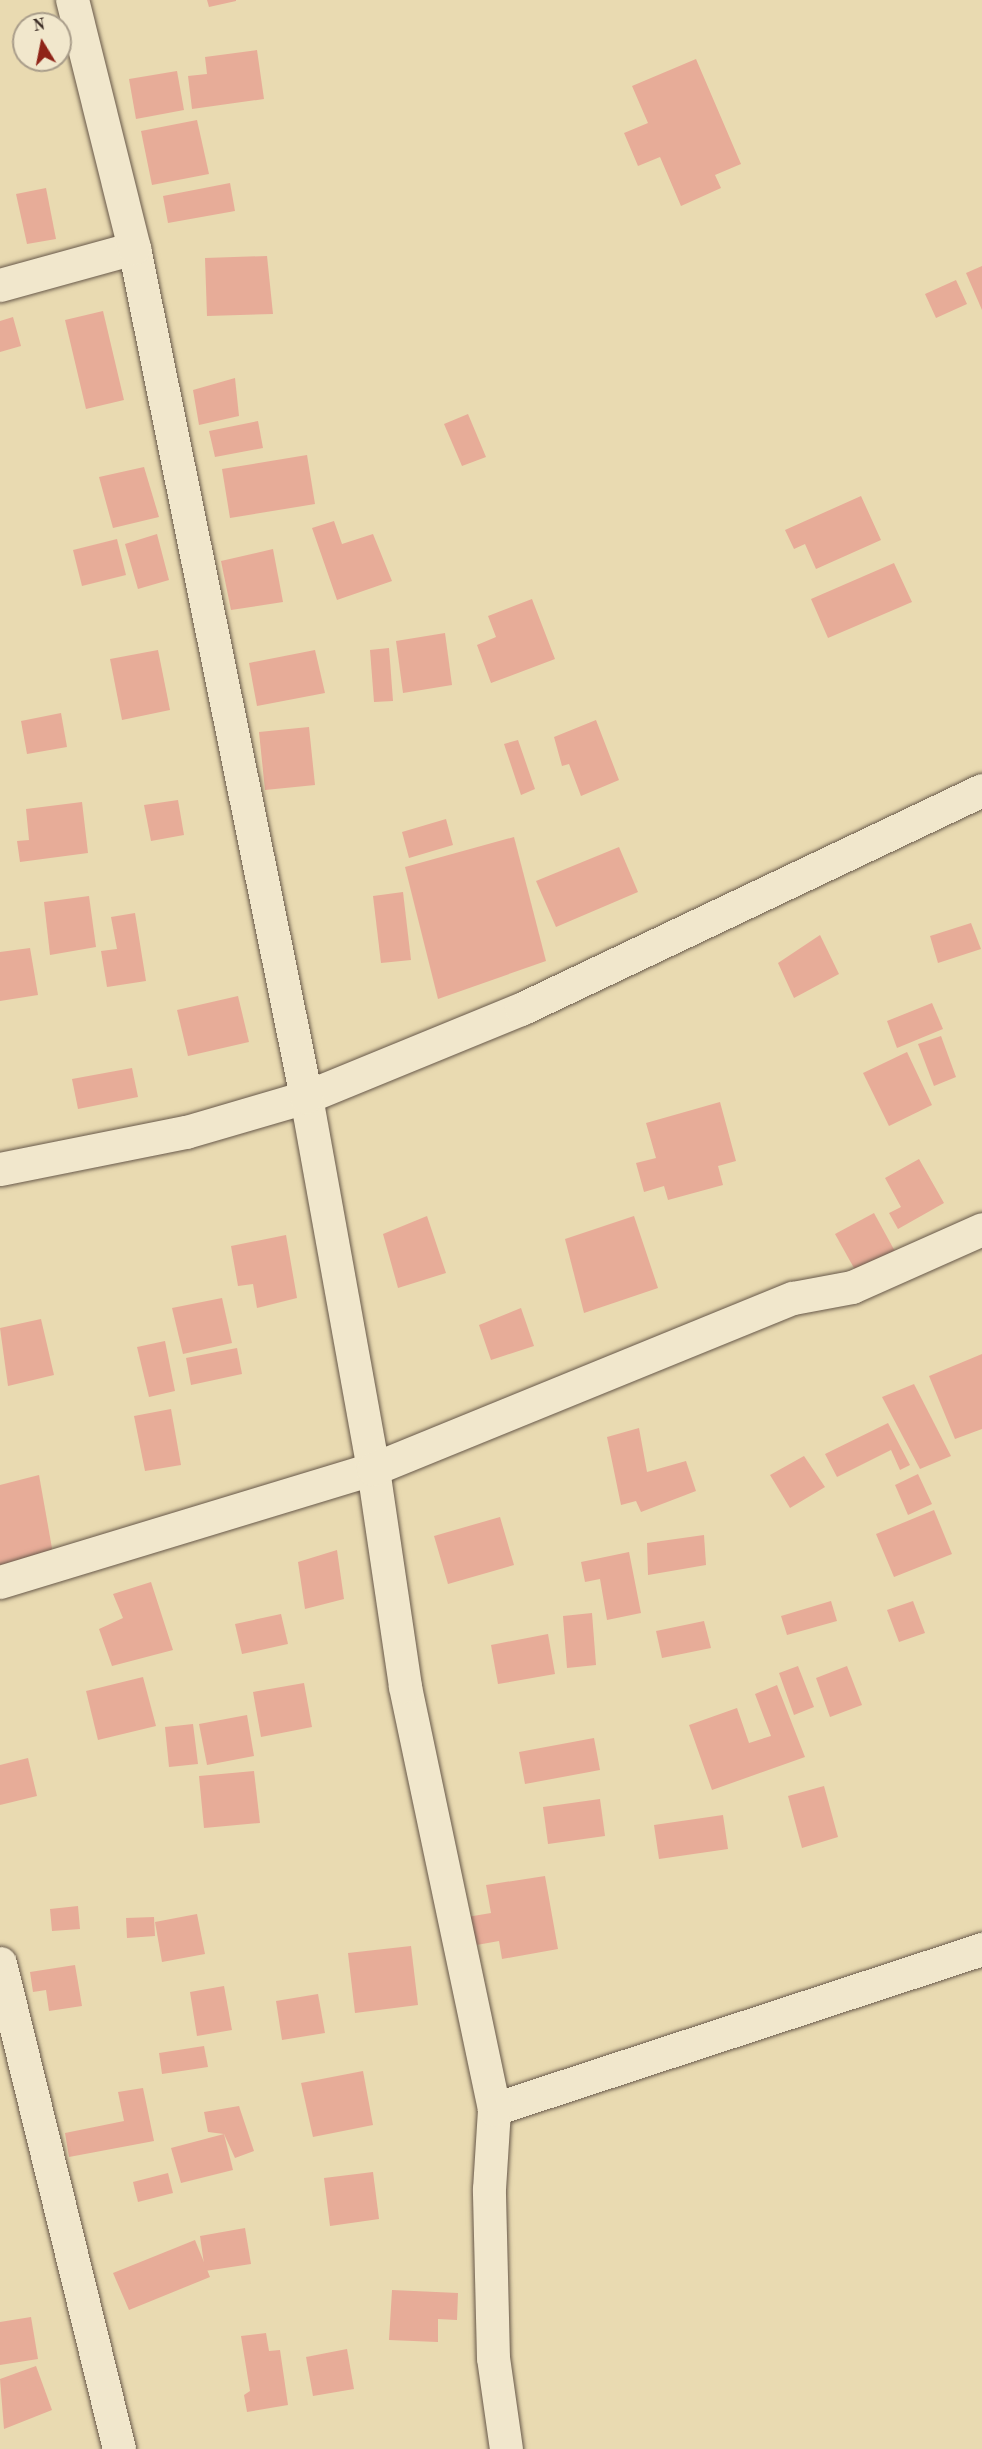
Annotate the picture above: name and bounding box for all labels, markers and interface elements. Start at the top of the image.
north arrow [12,12,72,72]
text: N [32,17,47,35]

